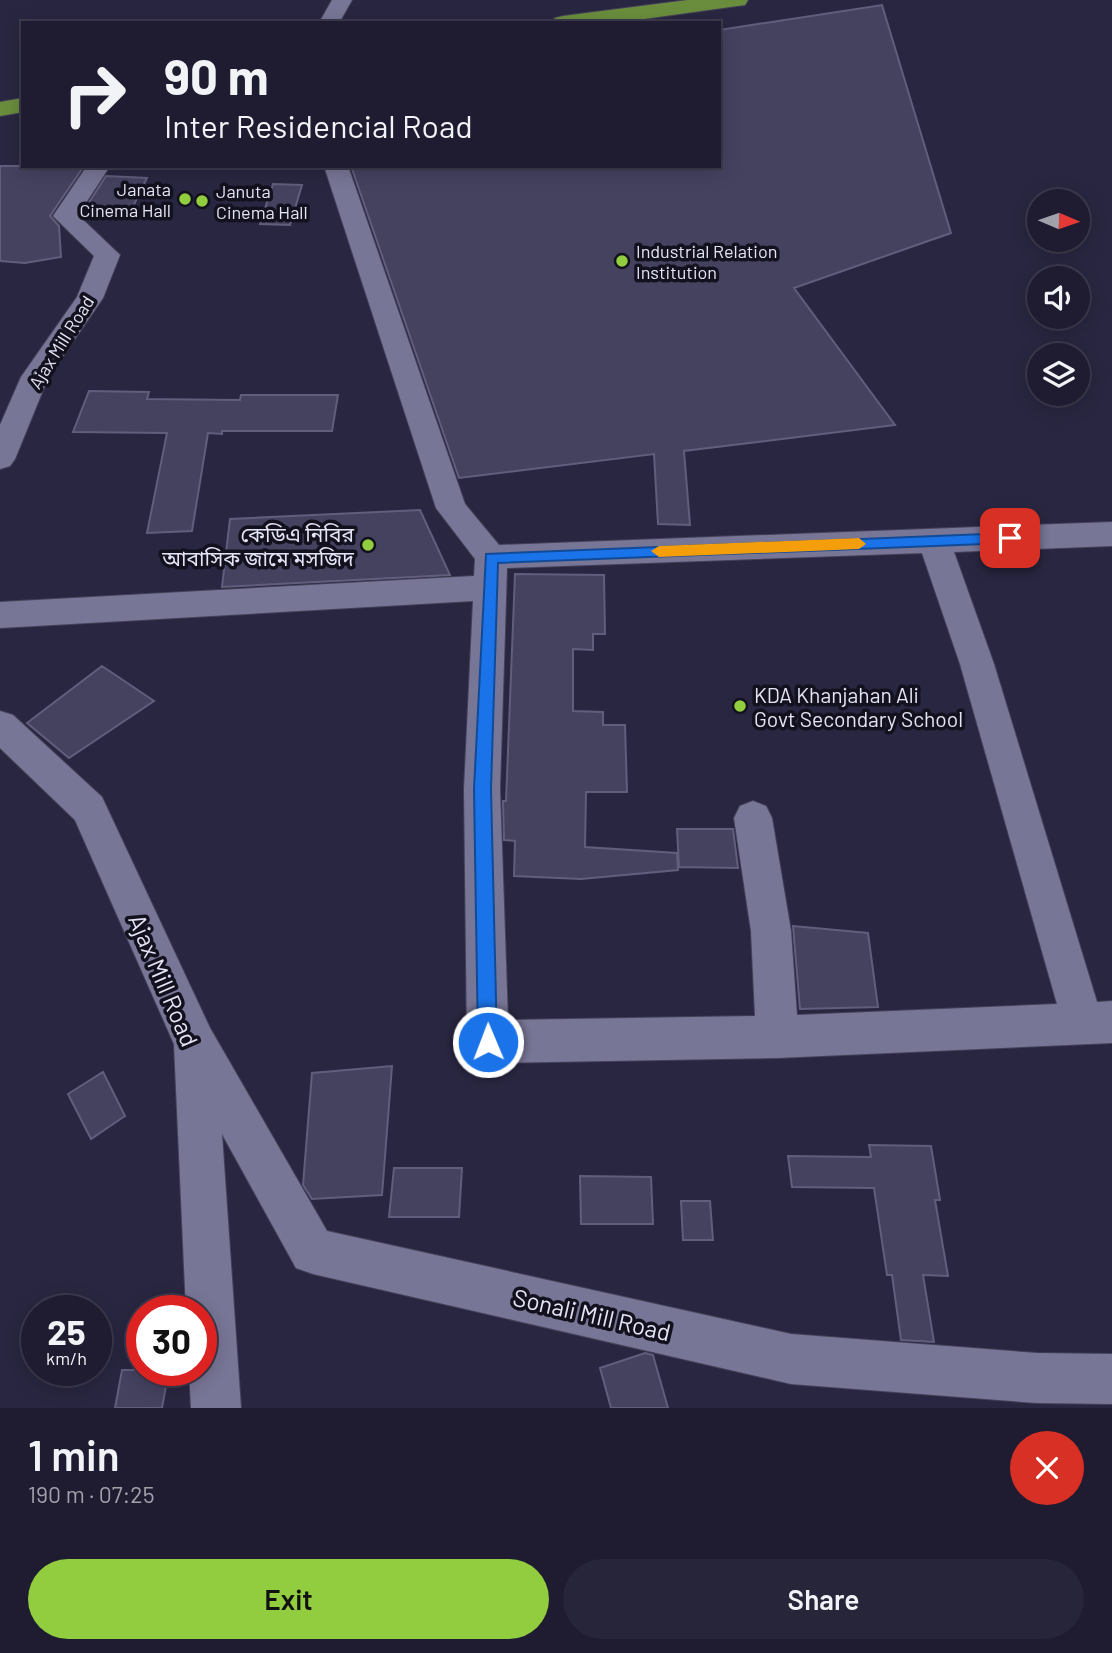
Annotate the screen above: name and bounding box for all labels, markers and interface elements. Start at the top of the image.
text: 90 m [164,46,269,105]
icon: right [49,49,140,140]
text: Inter Residencial Road [164,106,473,144]
place label: Janata Cinema Hall [79,178,171,221]
place label: Januta Cinema Hall [216,180,308,223]
north arrow [1027,189,1090,252]
map controls [1027,189,1090,406]
marker: Janata Cinema Hall [177,191,193,207]
marker: Januta Cinema Hall [194,193,210,209]
place label: Industrial Relation Institution [636,240,777,283]
marker: Industrial Relation Institution [614,253,630,269]
button: sound [1027,266,1090,329]
street label: Ajax Mill Road [24,291,98,393]
button: layers [1027,343,1090,406]
pin [980,508,1040,568]
icon: arrive [991,519,1029,557]
place label: কেডিএ নিবির আবাসিক জামে মসজিদ [161,521,354,570]
marker: কেডিএ নিবির আবাসিক জামে মসজিদ [360,537,376,553]
place label: KDA Khanjahan Ali Govt Secondary School [754,682,963,731]
marker: KDA Khanjahan Ali Govt Secondary School [732,698,748,714]
street label: Ajax Mill Road [123,909,205,1051]
position arrow [451,1005,525,1079]
street label: Sonali Mill Road [510,1282,674,1346]
speed limit sign: 30 [126,1295,217,1386]
text: 25 [47,1310,86,1352]
text: km/h [46,1347,87,1369]
text: 1 min [28,1429,120,1479]
button: close [1010,1431,1084,1505]
text: 190 m · 07:25 [28,1480,155,1508]
button: Exit [28,1559,549,1639]
button: Share [563,1559,1084,1639]

